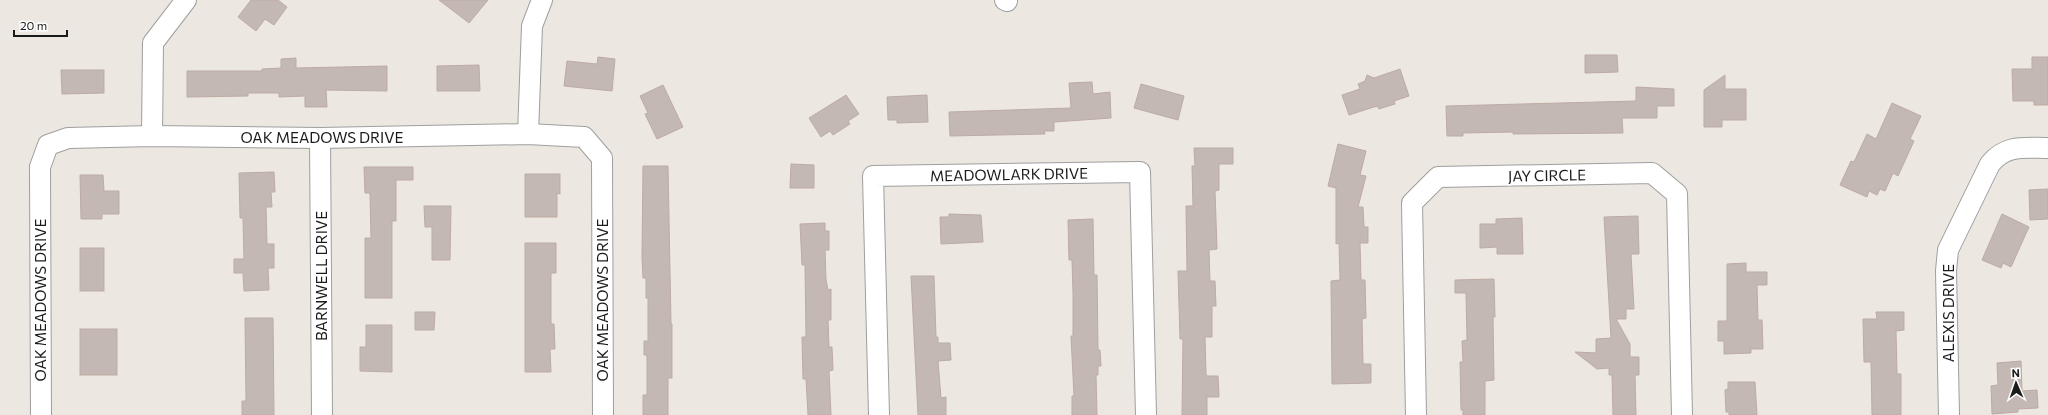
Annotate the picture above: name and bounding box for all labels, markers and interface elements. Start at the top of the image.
scale bar [14,12,67,38]
text: 20 m [20,18,47,32]
street label: OAK MEADOWS DRIVE [241,128,404,146]
street label: MEADOWLARK DRIVE [930,164,1088,184]
street label: JAY CIRCLE [1508,165,1586,185]
street label: BARNWELL DRIVE [312,211,330,341]
street label: OAK MEADOWS DRIVE [31,218,49,381]
street label: OAK MEADOWS DRIVE [593,218,611,381]
street label: ALEXIS DRIVE [1939,264,1957,362]
north arrow [1996,363,2036,403]
text: N [2011,366,2020,379]

